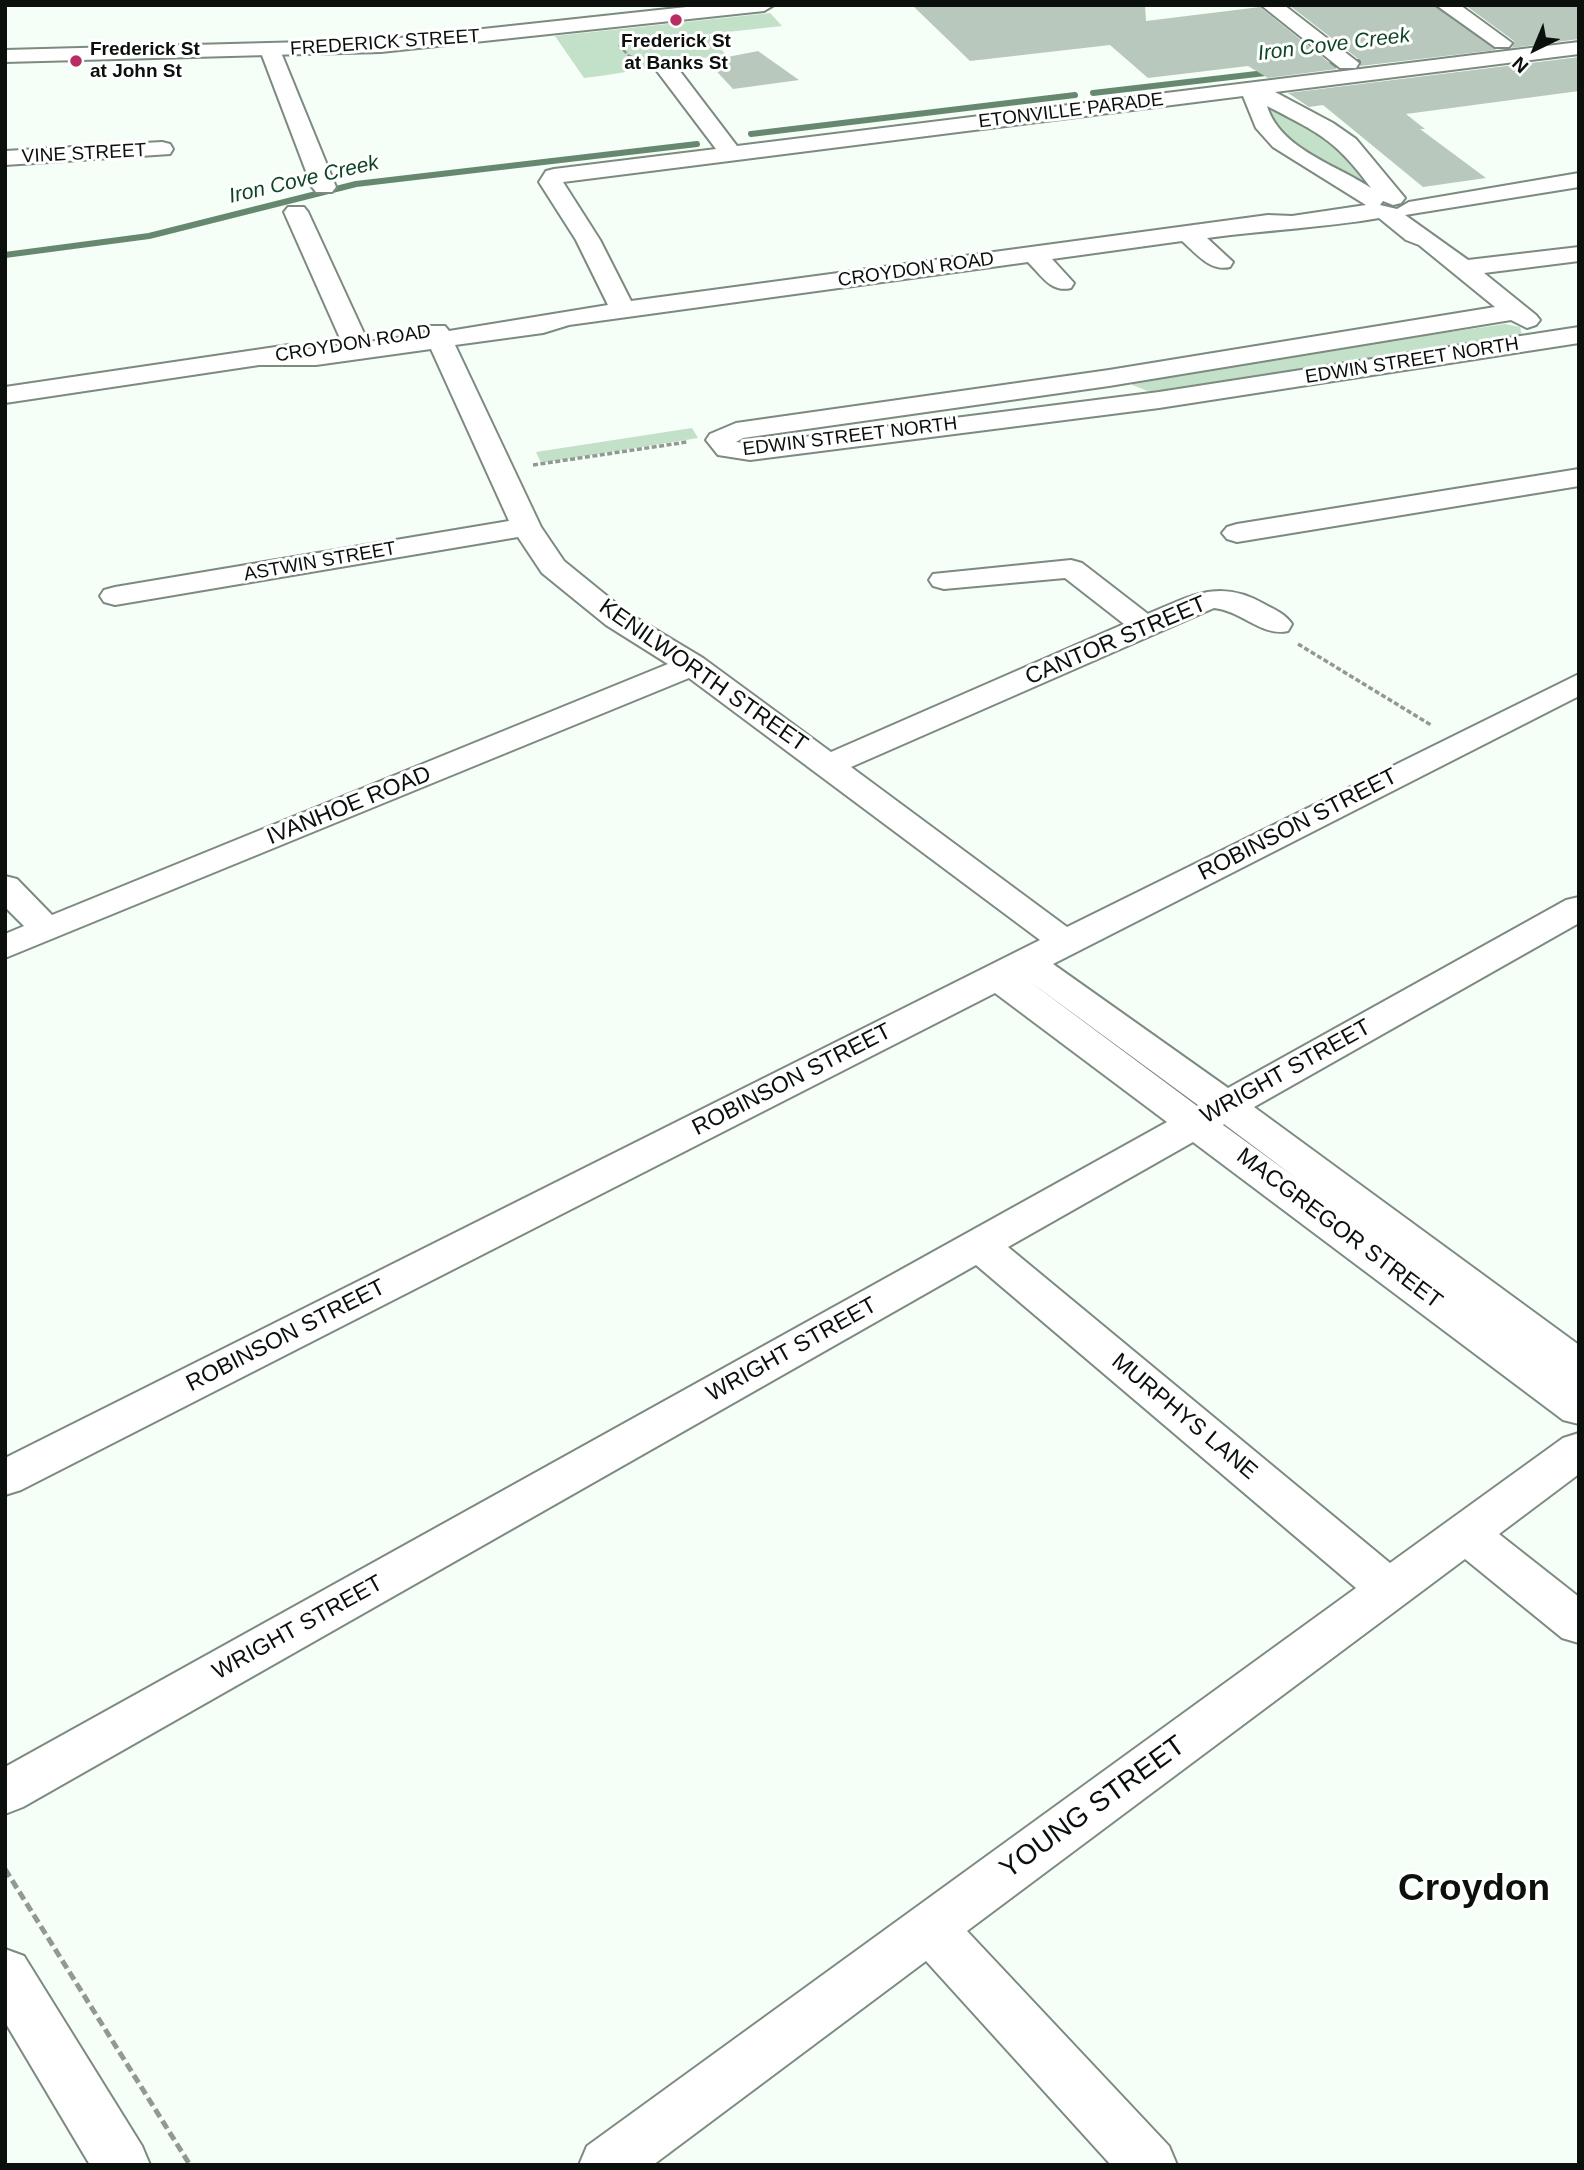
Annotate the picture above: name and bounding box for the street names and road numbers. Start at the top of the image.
street label: FREDERICK STREET [289,25,481,61]
street label: ETONVILLE PARADE [977,88,1165,134]
street label: VINE STREET [21,139,147,169]
street label: CROYDON ROAD [837,248,995,292]
street label: CROYDON ROAD [274,320,432,368]
street label: EDWIN STREET NORTH [1304,333,1520,389]
street label: EDWIN STREET NORTH [741,413,959,461]
street label: ASTWIN STREET [242,537,398,587]
street label: CANTOR STREET [1021,590,1211,692]
street label: KENILWORTH STREET [593,593,813,759]
street label: IVANHOE ROAD [263,760,435,852]
street label: ROBINSON STREET [1194,763,1402,887]
street label: WRIGHT STREET [1196,1014,1376,1130]
street label: ROBINSON STREET [688,1018,896,1142]
street label: MACGREGOR STREET [1231,1143,1447,1315]
street label: ROBINSON STREET [182,1274,390,1398]
street label: WRIGHT STREET [702,1292,882,1408]
street label: MURPHYS LANE [1106,1348,1262,1486]
street label: WRIGHT STREET [208,1570,388,1686]
street label: YOUNG STREET [994,1729,1192,1887]

